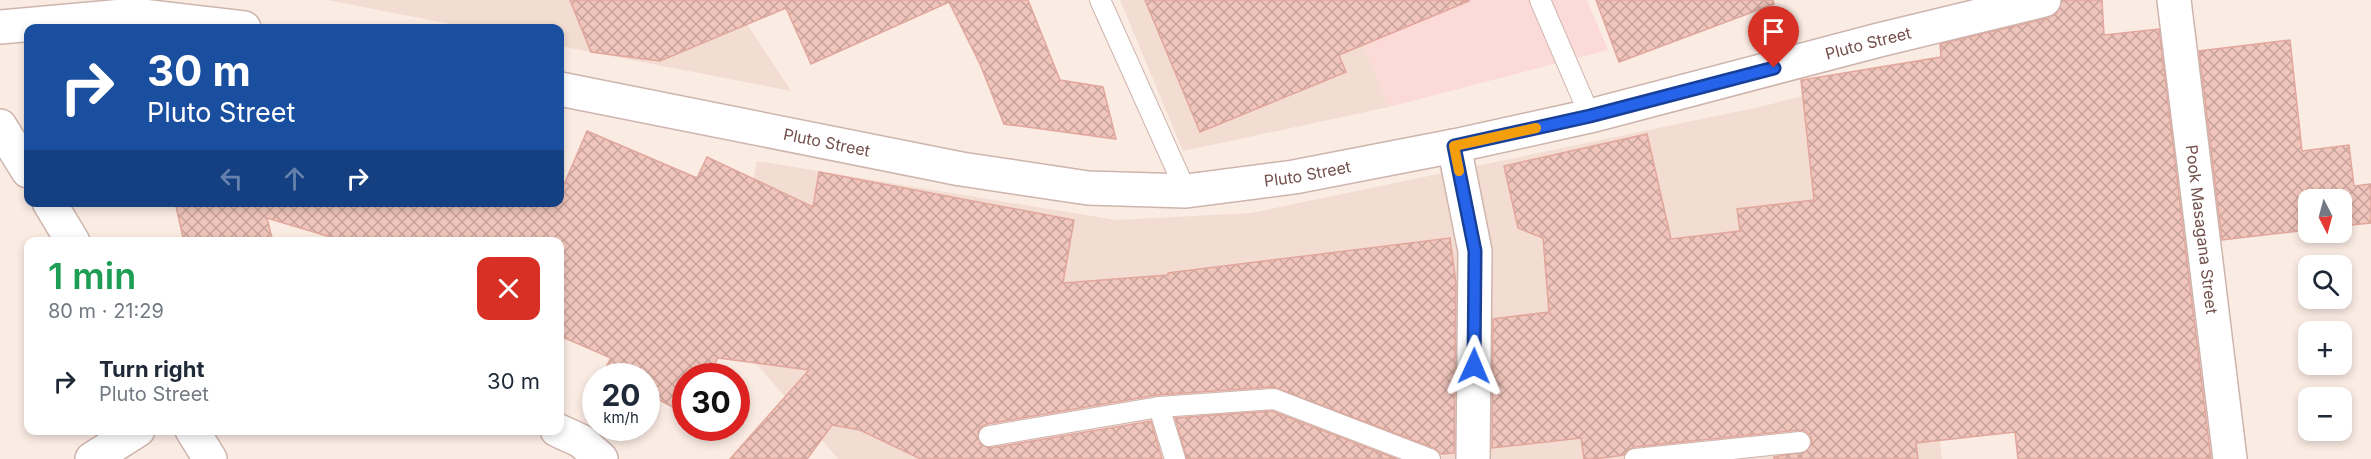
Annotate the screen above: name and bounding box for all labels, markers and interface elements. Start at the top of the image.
pin [1748,6,1799,68]
icon: arrive [1757,15,1790,48]
street label: Pluto Street [1823,23,1913,64]
text: 30 m [147,45,251,96]
icon: right [48,48,126,126]
text: Pluto Street [147,96,295,129]
street label: Pluto Street [782,124,872,161]
street label: Pook Masagana Street [2182,144,2222,315]
street label: Pluto Street [1263,156,1353,191]
icon: left [215,162,248,195]
icon: ahead [278,162,311,195]
icon: right [341,162,374,195]
north arrow [2298,189,2352,243]
map controls [2298,189,2352,441]
text: 1 min [48,254,136,298]
button: search [2298,255,2352,309]
button: close [477,257,540,320]
text: 80 m · 21:29 [48,299,164,323]
button: + [2298,321,2352,375]
position arrow [1442,334,1506,398]
text: Turn right [99,356,205,382]
speed limit sign: 30 [672,363,750,441]
icon: right [48,365,81,398]
text: 30 m [487,368,540,394]
text: 20 [601,377,641,413]
text: Pluto Street [99,382,209,406]
button: − [2298,387,2352,441]
text: km/h [603,408,639,427]

